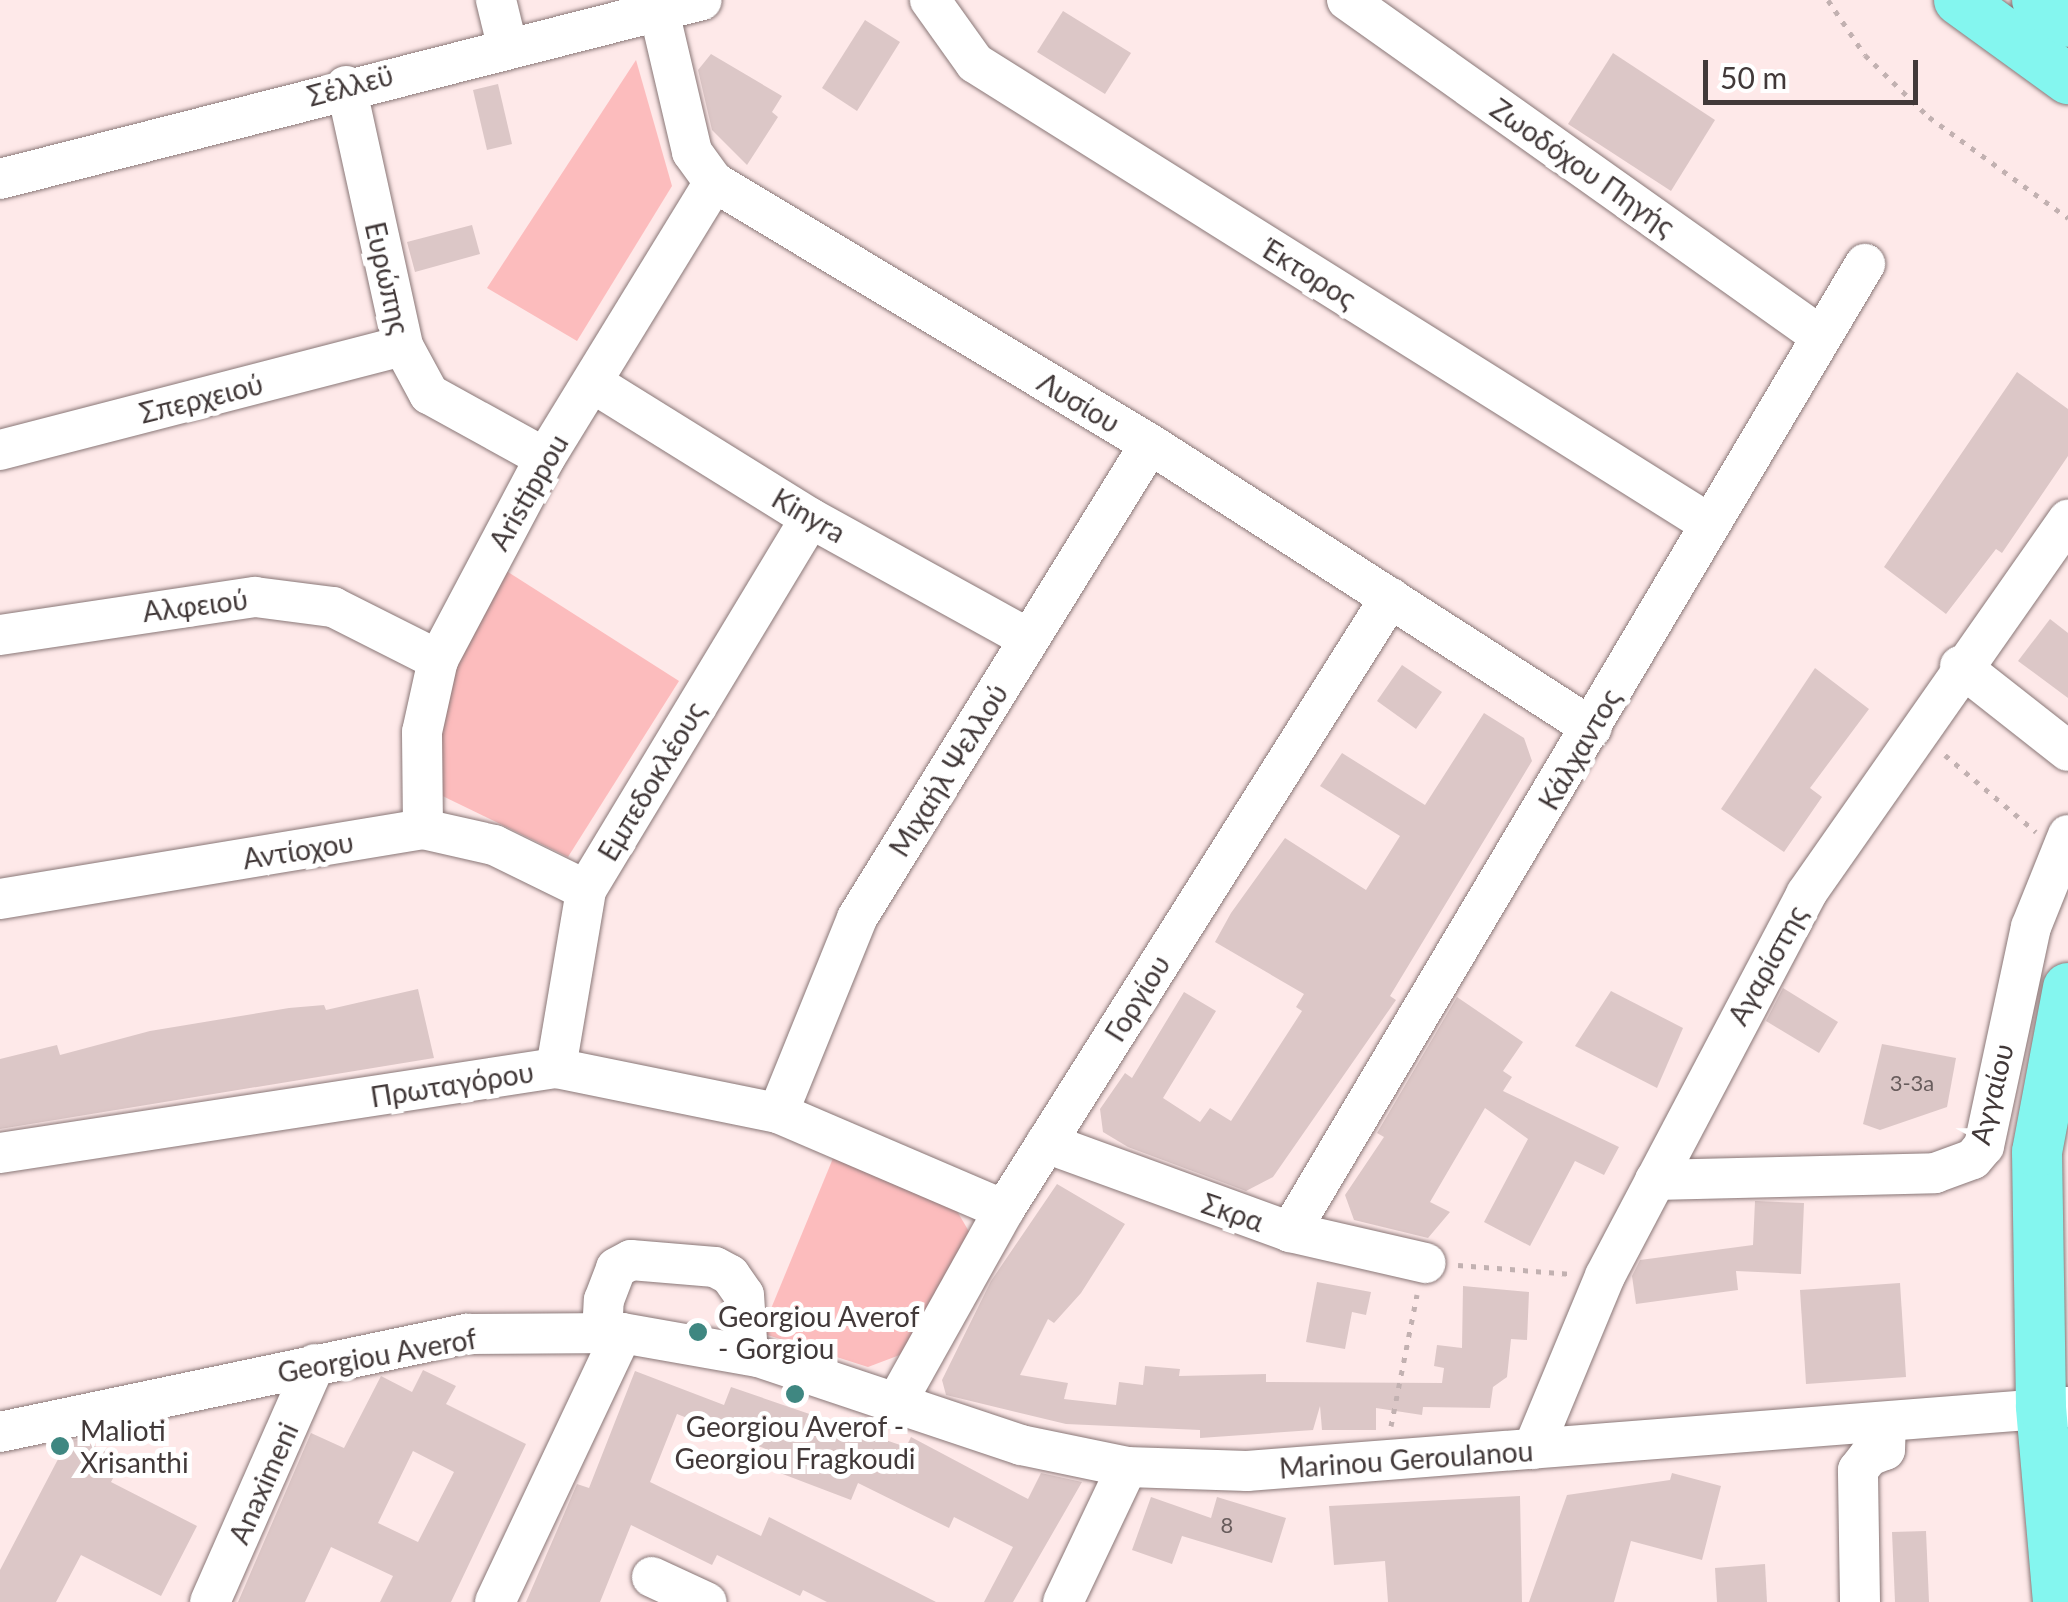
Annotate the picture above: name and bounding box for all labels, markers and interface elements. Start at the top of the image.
scale bar [1708,40,1923,102]
street label: Σέλλεϋ [303,57,397,113]
text: 50 m [1720,59,1787,95]
street label: Ζωοδόχου Πηγής [1485,91,1681,243]
street label: Ευρώπης [359,218,417,338]
street label: Έκτορος [1256,231,1362,315]
street label: Λυσίου [1032,365,1126,439]
street label: Σπερχειού [136,366,266,430]
street label: Aristippou [481,428,575,556]
street label: Kinyra [766,481,852,549]
street label: Αλφειού [141,582,249,628]
street label: Μιχαήλ Ψελλού [882,678,1014,862]
street label: Κάλχαντος [1531,683,1627,815]
street label: Εμπεδοκλέους [590,695,712,867]
street label: Αντίοχου [240,825,356,875]
street label: Αγαρίστης [1720,899,1814,1031]
street label: Γοργίου [1098,949,1176,1047]
street label: Αγγαίου [1962,1040,2020,1148]
street label: Πρωταγόρου [368,1055,536,1113]
house number: 3-3a [1890,1070,1934,1096]
street label: Σκρα [1198,1186,1268,1238]
place label: Georgiou Averof - Gorgiou [718,1299,920,1365]
street label: Georgiou Averof [274,1321,480,1389]
marker: Georgiou Averof - Gorgiou [687,1321,709,1343]
marker: Georgiou Averof - Georgiou Fragkoudi [784,1383,806,1405]
place label: Georgiou Averof - Georgiou Fragkoudi [674,1409,916,1475]
place label: Malioti Xrisanthi [80,1413,189,1479]
street label: Anaximeni [221,1417,305,1549]
street label: Marinou Geroulanou [1278,1433,1534,1485]
marker: Malioti Xrisanthi [49,1435,71,1457]
house number: 8 [1221,1512,1233,1538]

